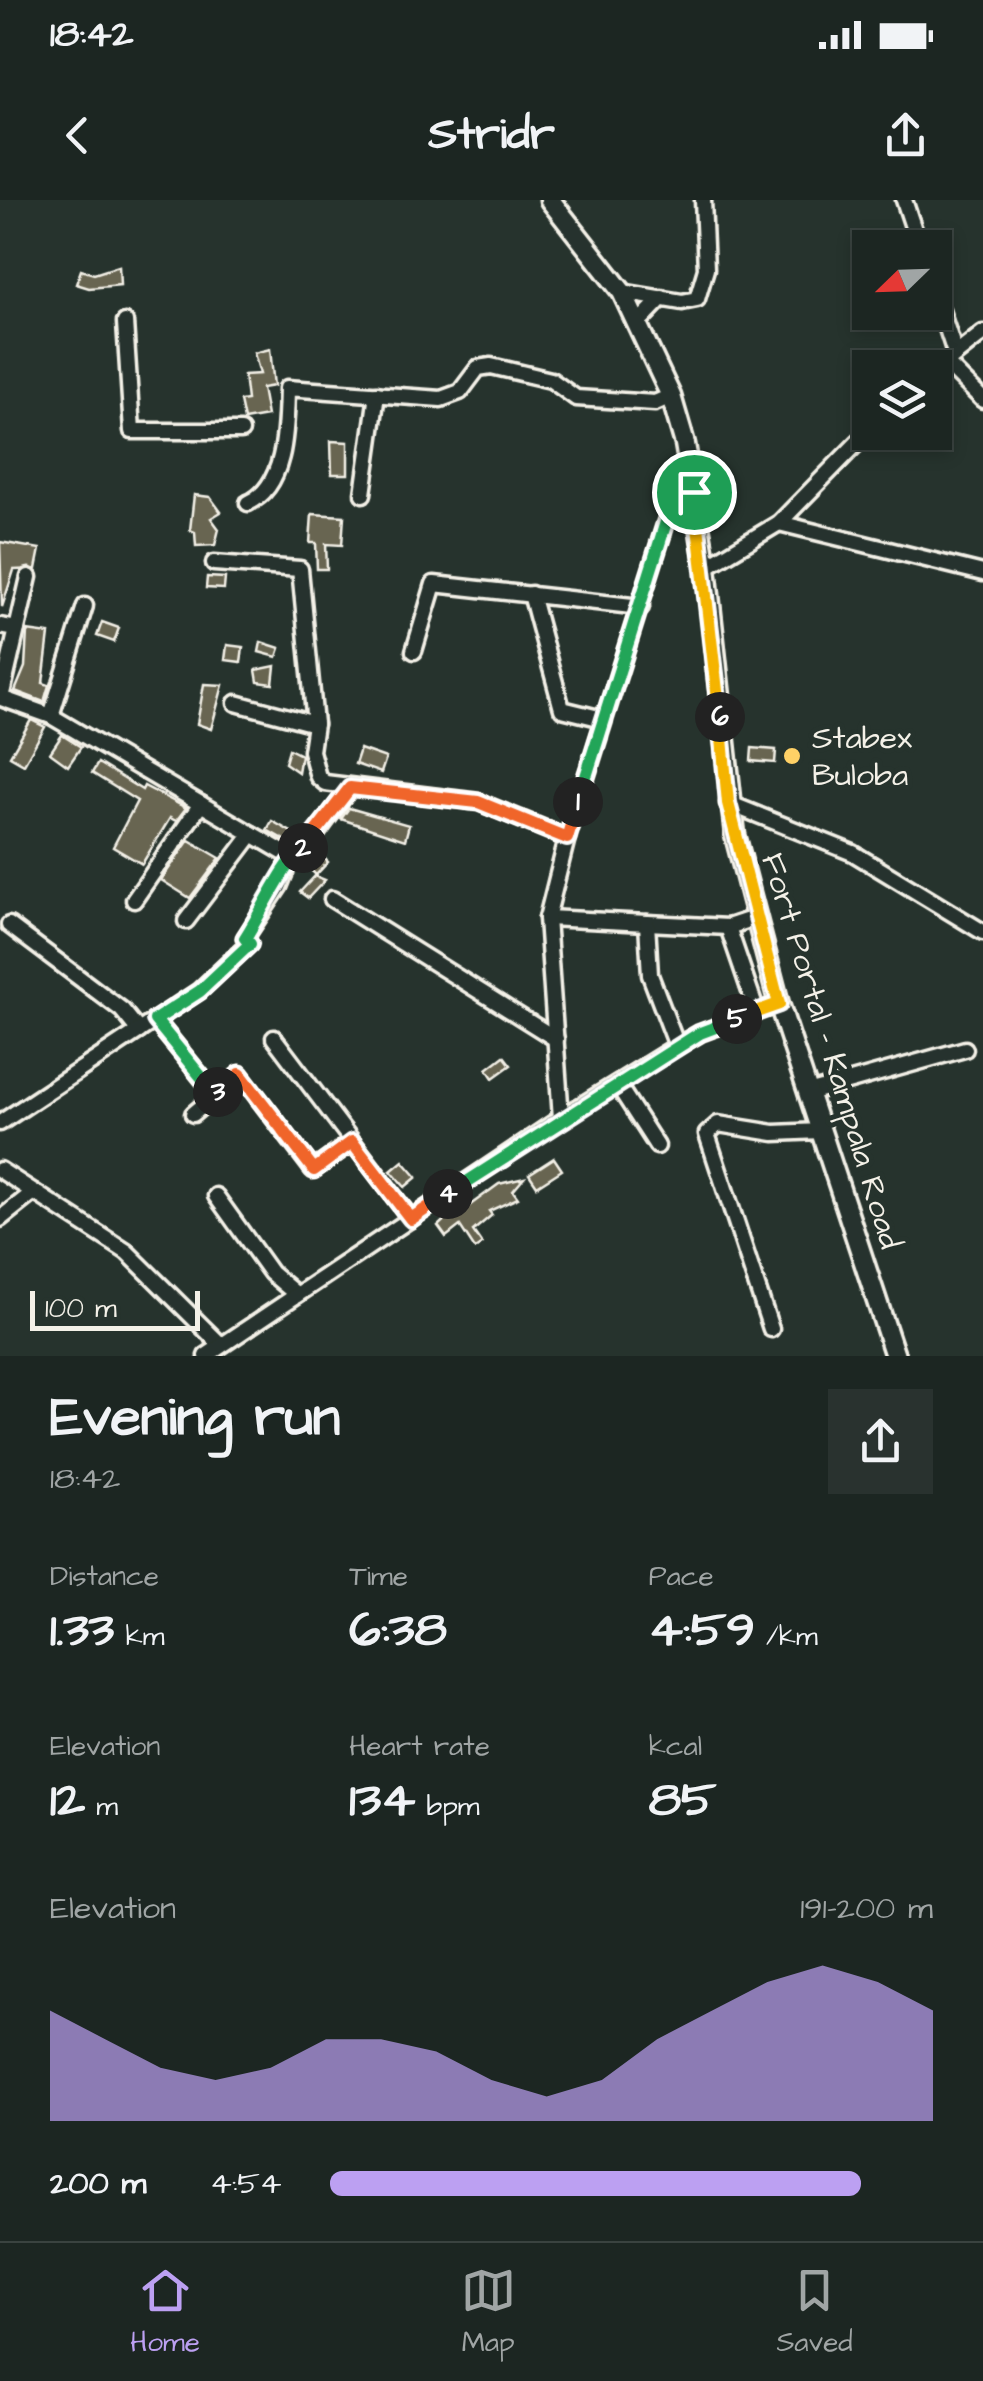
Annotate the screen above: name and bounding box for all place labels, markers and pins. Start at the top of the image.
pin [652,450,737,535]
pin: 6 [695,692,745,742]
place label: Stabex Buloba [812,716,912,798]
marker: Stabex Buloba [781,745,803,767]
pin: 1 [553,777,603,827]
pin: 2 [278,823,328,873]
pin: 5 [712,994,762,1044]
pin: 3 [193,1067,243,1117]
pin: 4 [423,1169,473,1219]

